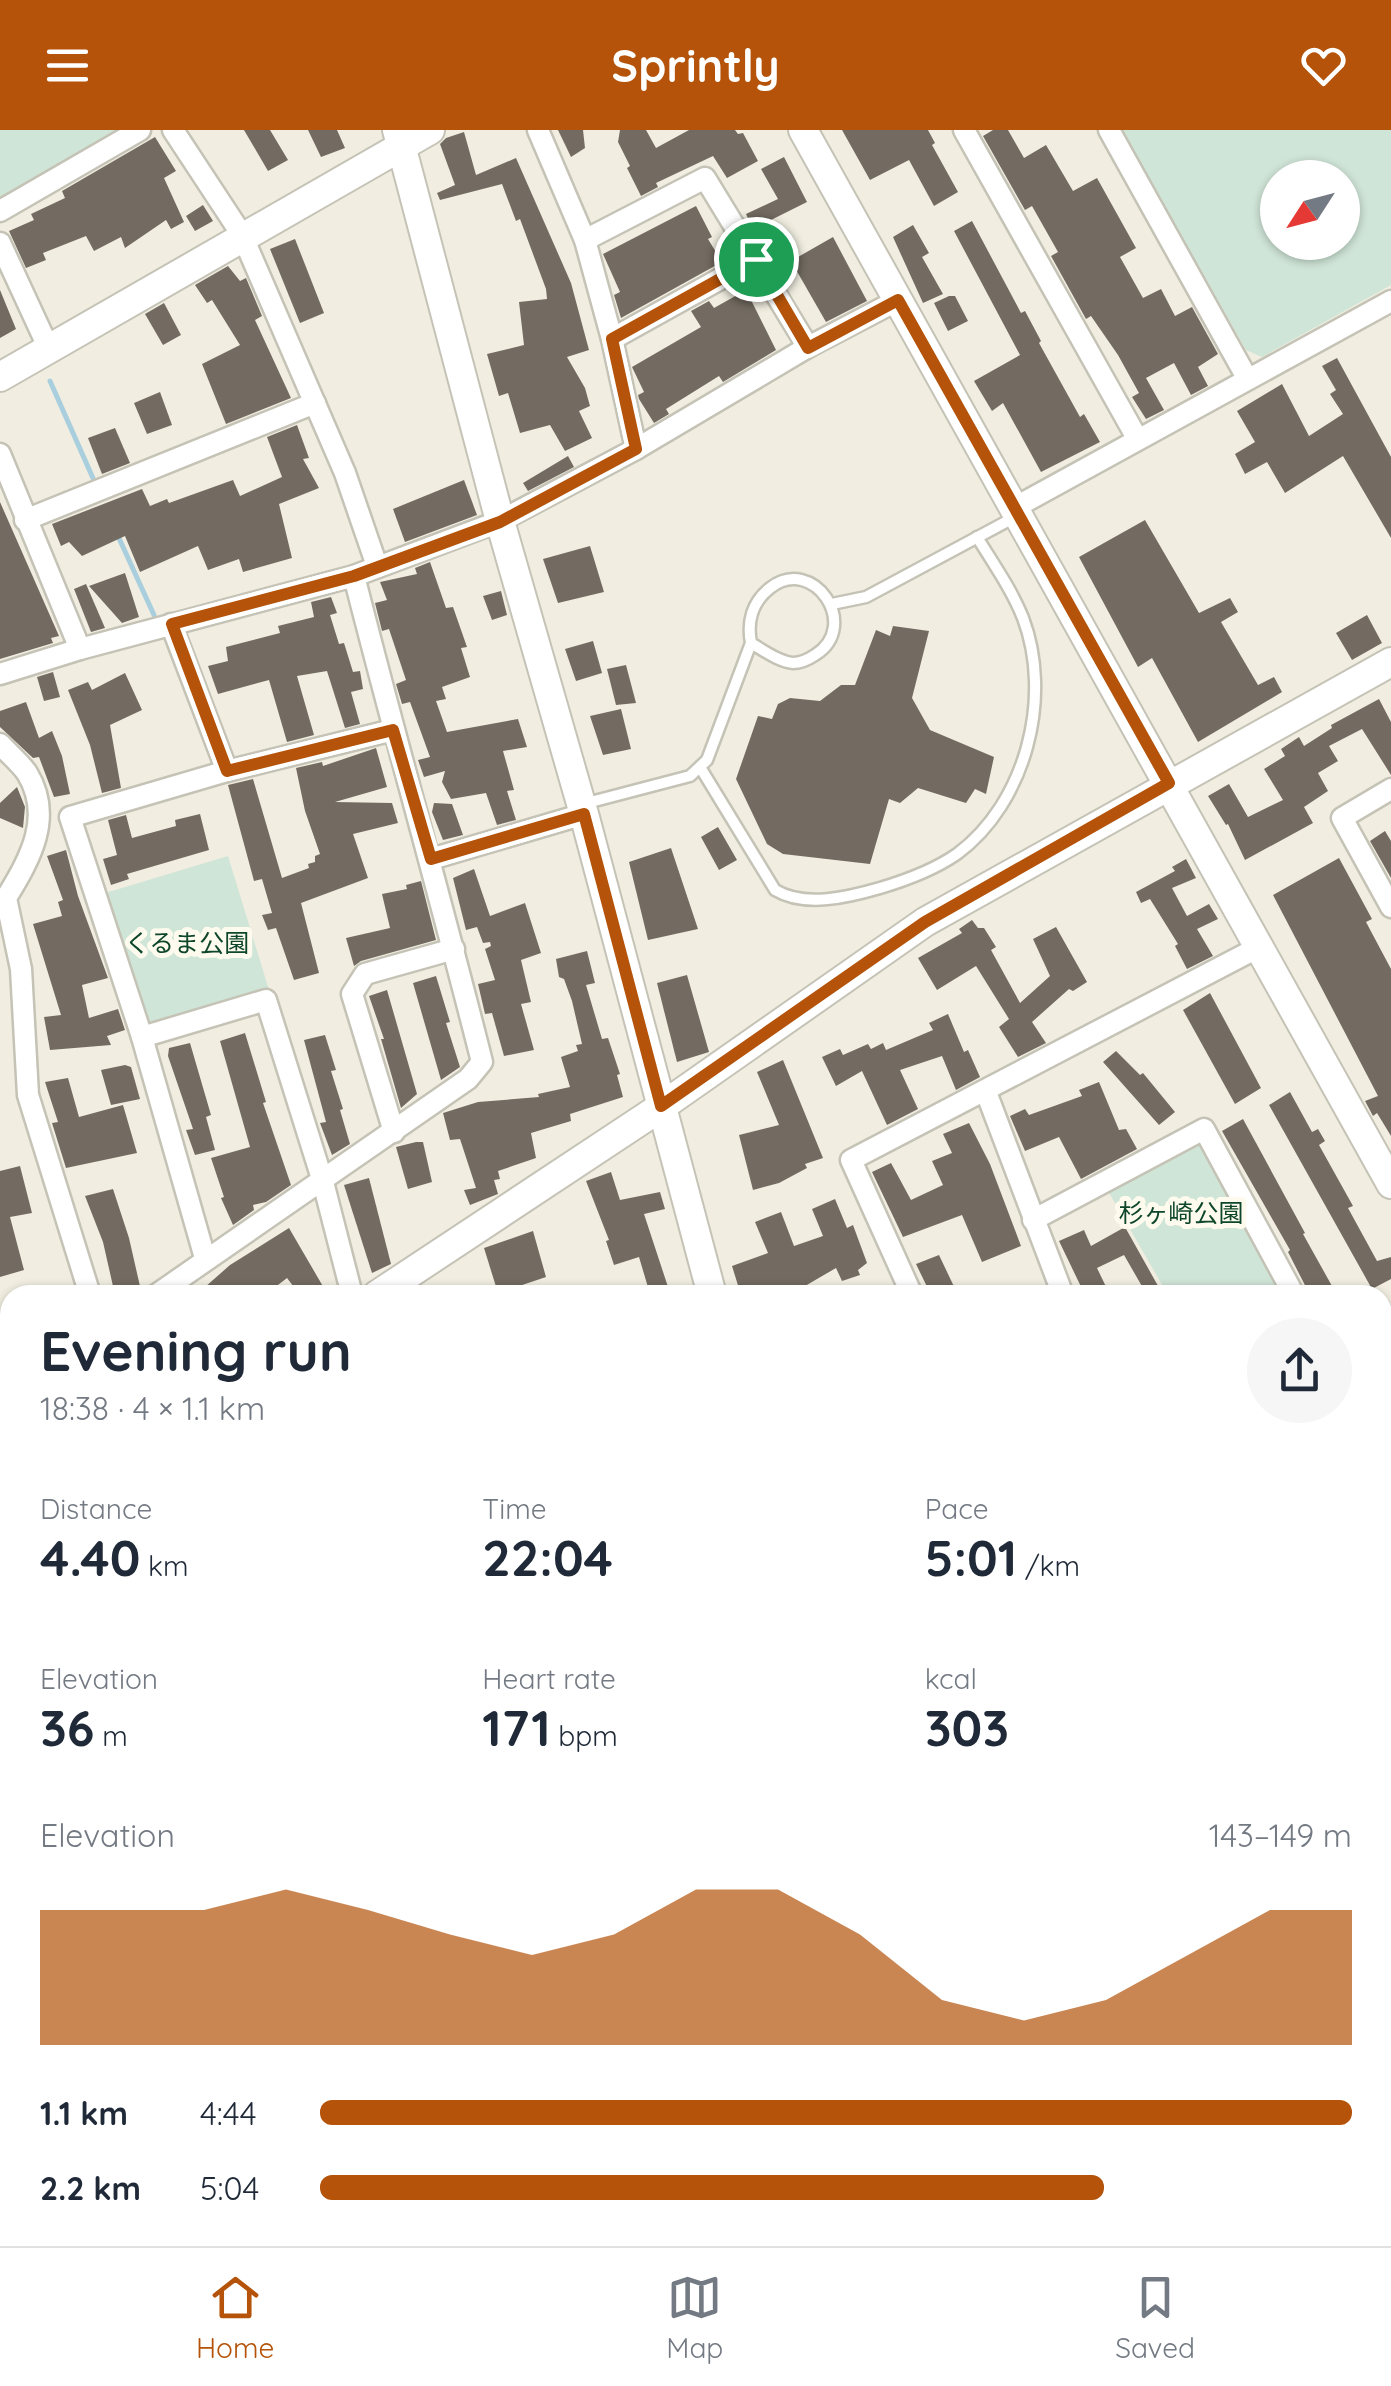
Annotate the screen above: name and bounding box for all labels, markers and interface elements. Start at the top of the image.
text: Sprintly [611,37,780,93]
icon: menu [40,38,95,93]
icon: heart [1296,38,1351,93]
north arrow [1260,160,1360,260]
map controls [1260,160,1360,260]
pin [714,217,799,302]
icon: arrive [729,232,784,287]
park label: くるま公園 [125,927,249,958]
park label: 杉ヶ崎公園 [1118,1197,1244,1228]
text: Evening run [40,1316,352,1385]
button: share [1247,1318,1352,1423]
text: 18:38 · 4 × 1.1 km [40,1388,265,1428]
text: Distance [40,1491,152,1526]
text: Time [482,1491,547,1526]
text: Pace [925,1491,989,1526]
text: 4.40 [40,1526,140,1589]
text: 22:04 [482,1526,613,1589]
text: 5:01 [925,1526,1017,1589]
text: km [140,1548,189,1583]
text: /km [1017,1548,1080,1583]
text: Elevation [40,1661,158,1696]
text: Heart rate [482,1661,616,1696]
text: kcal [925,1661,977,1696]
text: 36 [40,1696,95,1759]
text: 171 [482,1696,551,1759]
text: 303 [925,1696,1009,1759]
text: m [95,1718,128,1753]
text: bpm [551,1718,618,1753]
text: Elevation [40,1815,175,1855]
text: 143–149 m [1209,1815,1352,1855]
text: 1.1 km [40,2093,128,2133]
text: 4:44 [200,2093,257,2133]
text: 2.2 km [40,2168,141,2208]
text: 5:04 [200,2168,259,2208]
tab: Home [196,2270,274,2365]
tab: Map [666,2270,723,2365]
tab: Saved [1115,2270,1195,2365]

